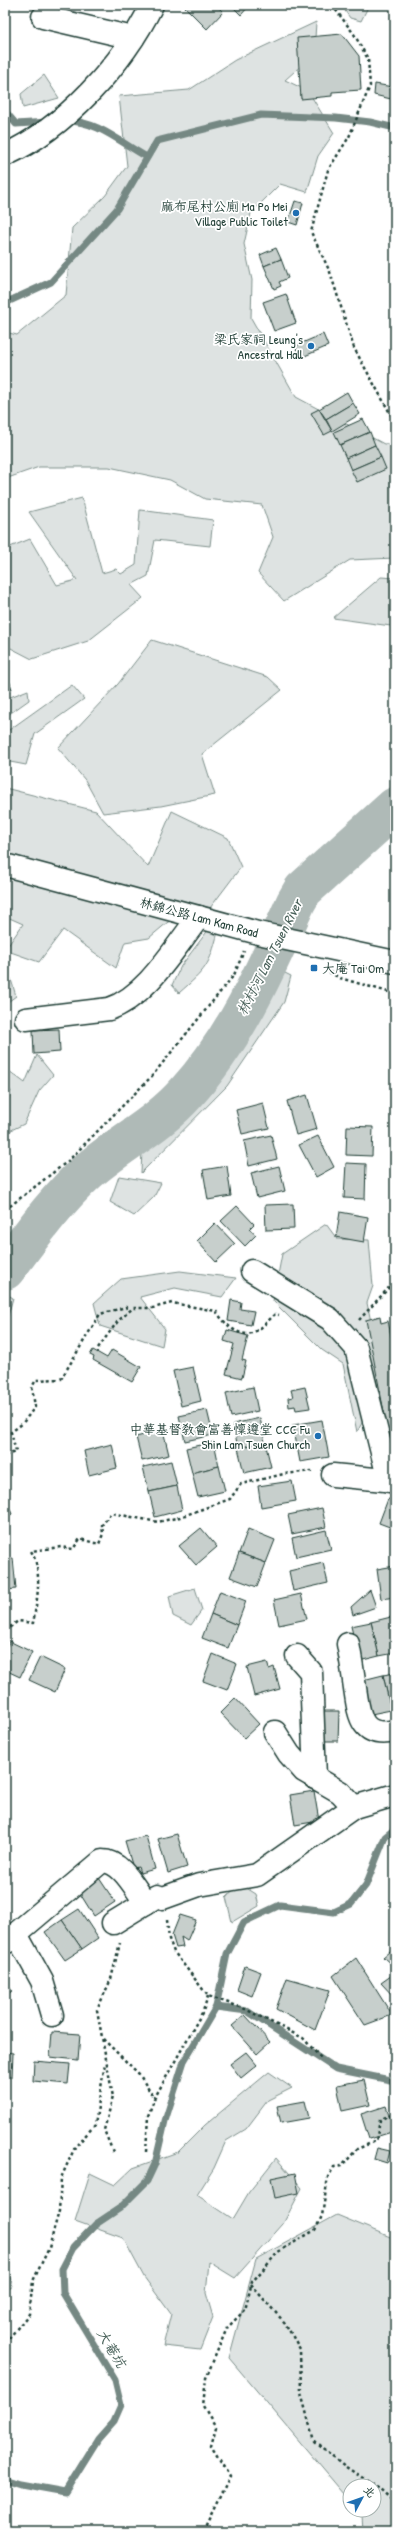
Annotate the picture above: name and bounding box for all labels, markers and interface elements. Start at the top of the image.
place label: 麻布尾村公廁 Ma Po Mei Village Public Toilet [161,197,289,230]
marker: 麻布尾村公廁 Ma Po Mei Village Public Toilet [291,208,301,218]
place label: 梁氏家祠 Leung's Ancestral Hall [214,330,303,363]
marker: 梁氏家祠 Leung's Ancestral Hall [306,341,316,351]
street label: 林錦公路 Lam Kam Road [138,893,260,941]
water label: 林村河 Lam Tsuen River [232,895,307,1018]
place label: 大庵 Tai Om [322,959,384,977]
marker: 大庵 Tai Om [309,963,319,973]
place label: 中華基督教會富善懍遵堂 CCC Fu Shin Lam Tsuen Church [130,1420,311,1453]
marker: 中華基督教會富善懍遵堂 CCC Fu Shin Lam Tsuen Church [313,1431,323,1441]
water label: 大菴坑 [93,2325,132,2373]
north arrow [342,2478,382,2518]
text: 北 [361,2483,378,2500]

